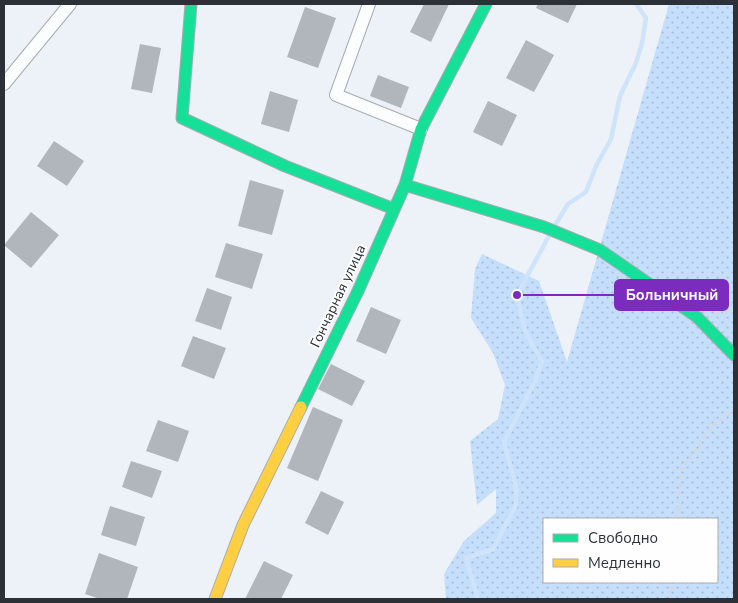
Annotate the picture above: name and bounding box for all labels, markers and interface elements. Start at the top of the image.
street label: Гончарная улица [306,241,370,351]
callout: Больничный [615,280,728,310]
text: Больничный [626,285,718,305]
legend [543,518,718,583]
text: Свободно [588,528,658,548]
text: Медленно [588,553,661,573]

